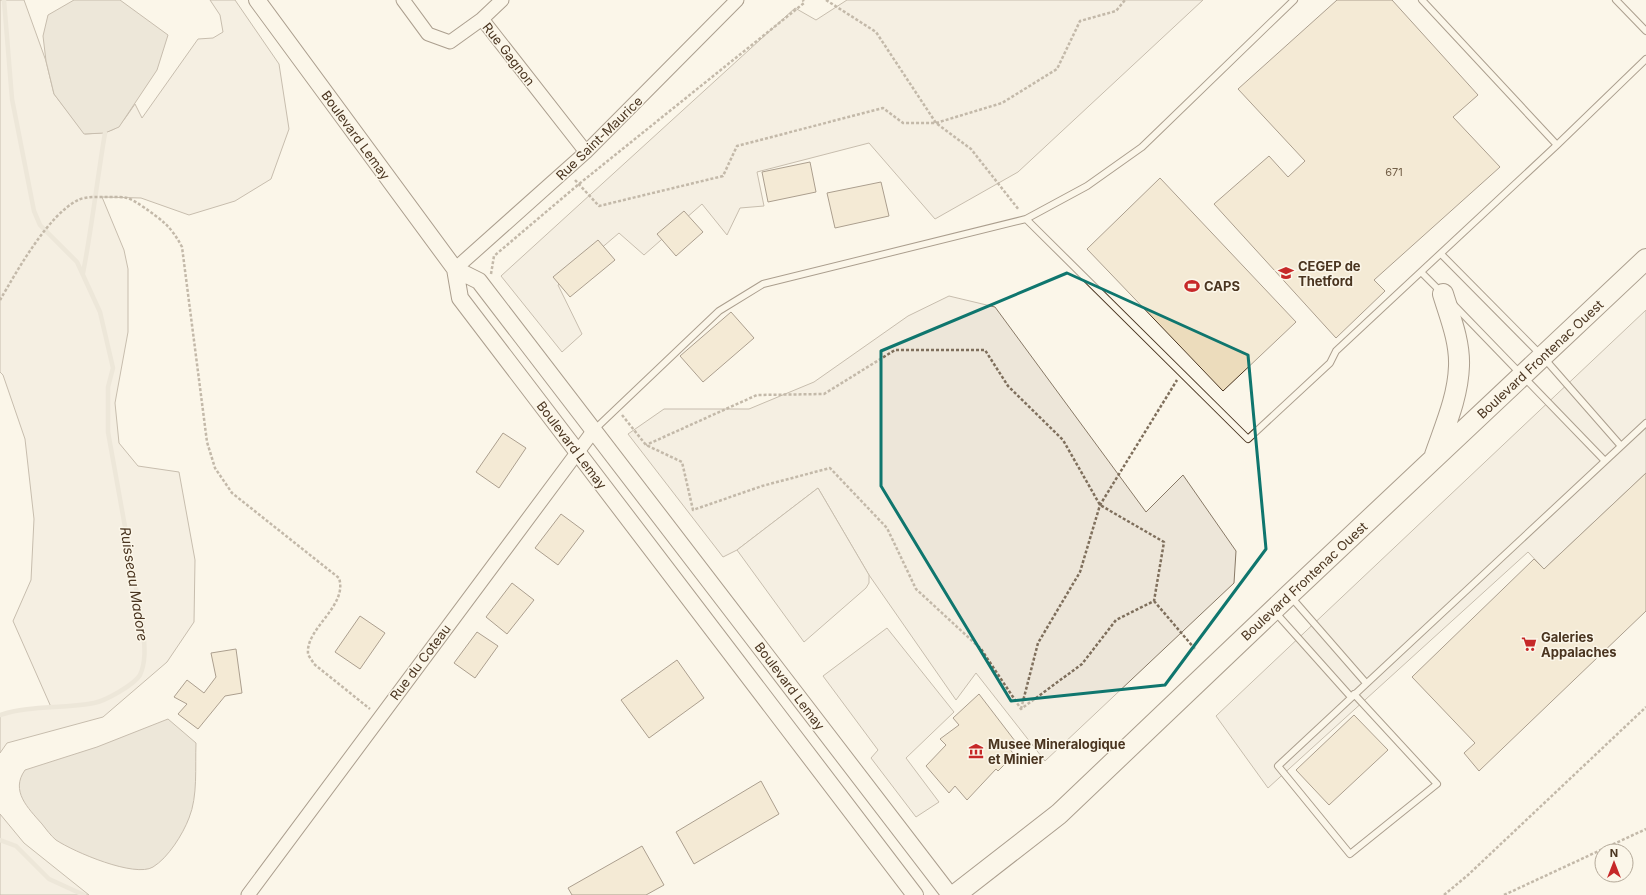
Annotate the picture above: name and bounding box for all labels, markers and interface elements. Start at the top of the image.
street label: Rue Gagnon [479,19,539,89]
street label: Boulevard Lemay [318,87,394,183]
street label: Rue Saint-Maurice [553,93,645,183]
house number: 671 [1385,165,1403,179]
place label: CEGEP de Thetford [1298,258,1361,289]
school or university icon: CEGEP de Thetford [1277,264,1295,282]
sports icon: CAPS [1183,277,1201,295]
place label: CAPS [1204,278,1240,294]
street label: Boulevard Frontenac Ouest [1474,296,1606,422]
street label: Boulevard Lemay [534,398,610,492]
street label: Boulevard Frontenac Ouest [1238,518,1370,644]
water label: Ruisseau Madore [117,525,152,642]
street label: Rue du Coteau [386,621,454,703]
place label: Galeries Appalaches [1541,629,1617,660]
supermarket icon: Galeries Appalaches [1520,635,1538,653]
street label: Boulevard Lemay [752,639,828,733]
place label: Musee Mineralogique et Minier [988,736,1126,767]
museum icon: Musee Mineralogique et Minier [967,742,985,760]
north arrow [1594,843,1634,883]
text: N [1610,846,1618,860]

